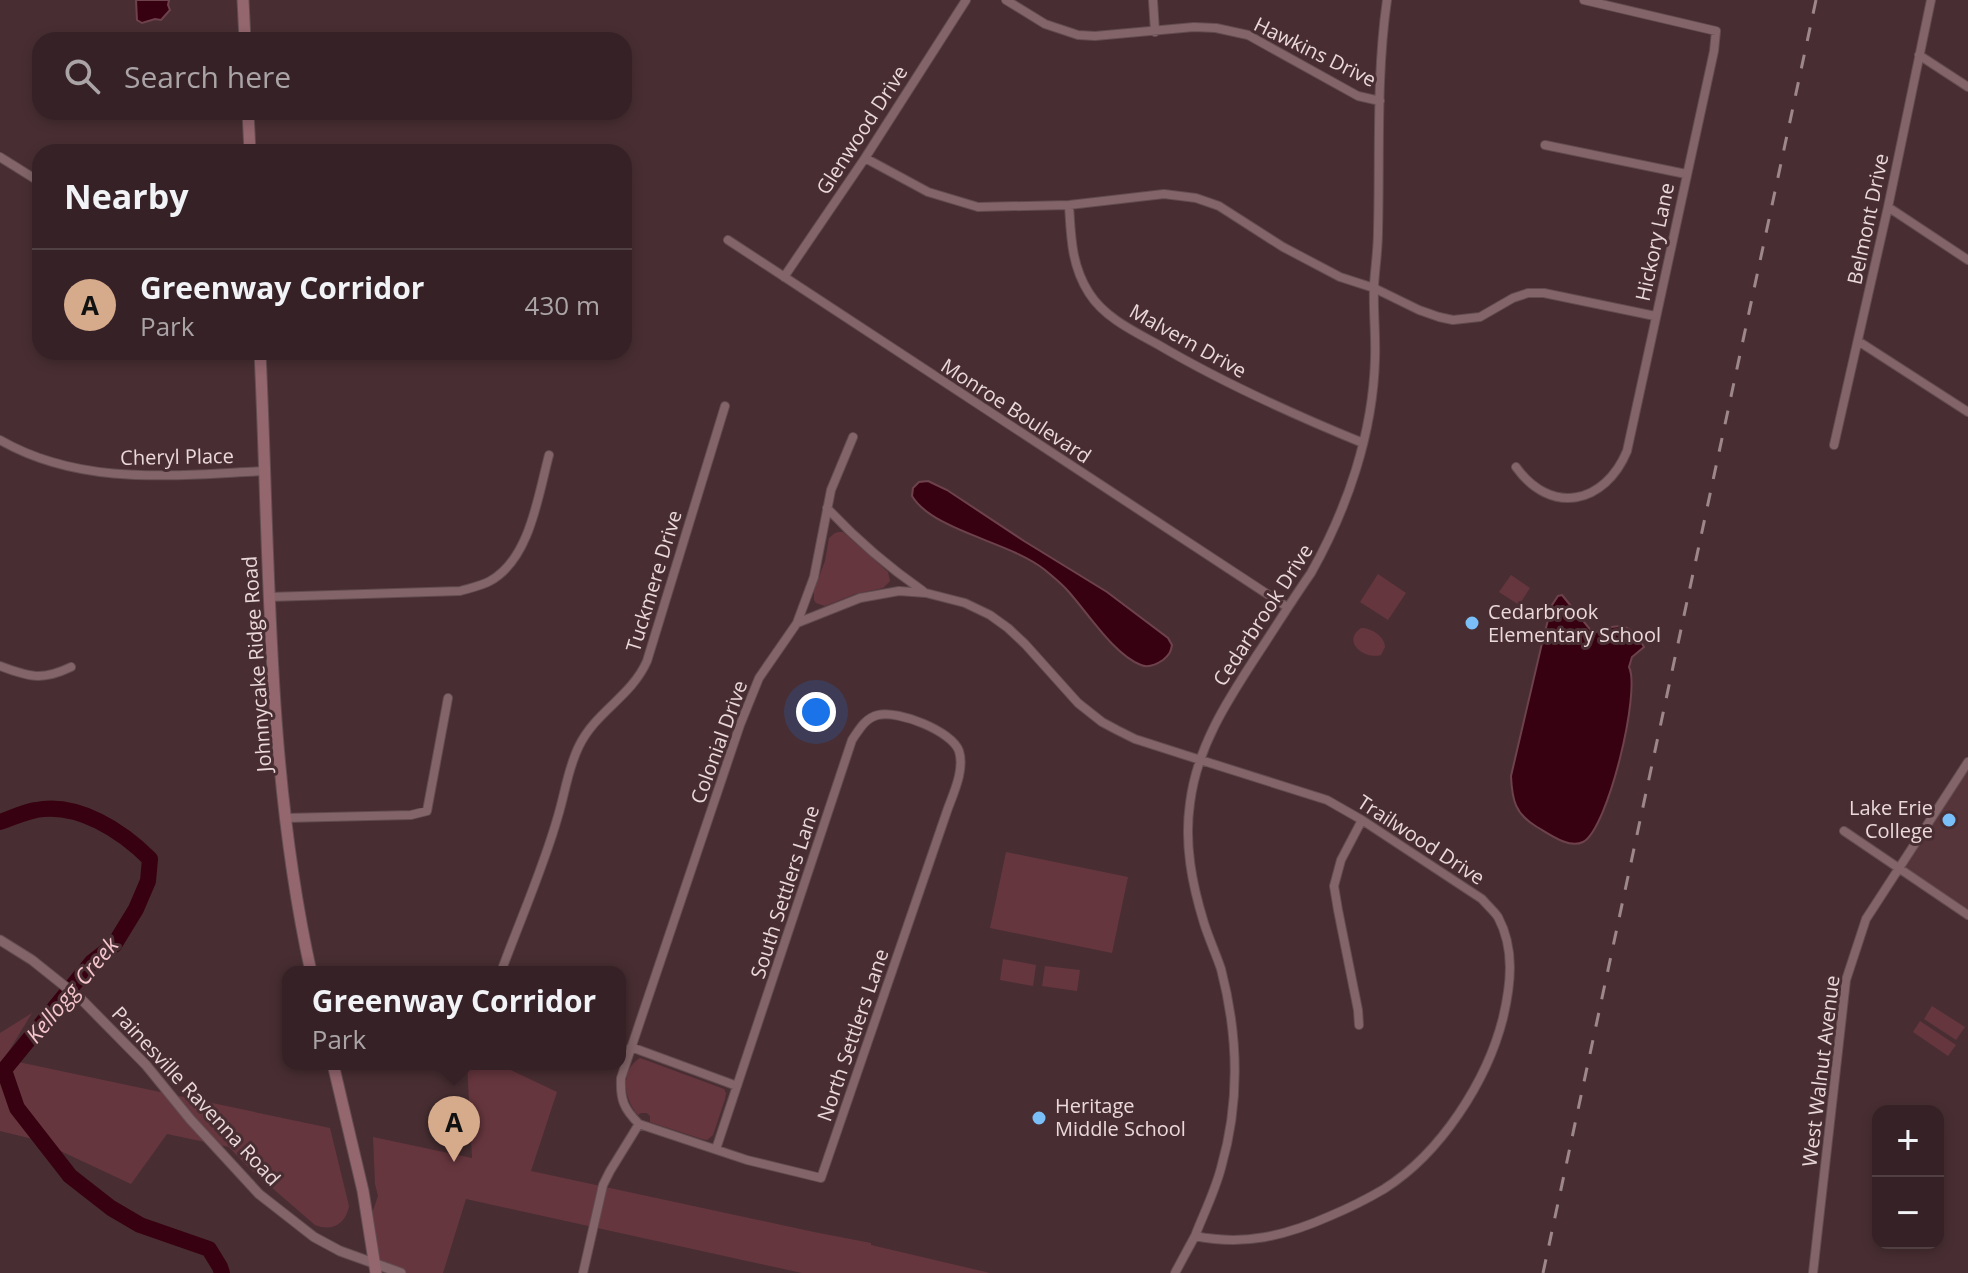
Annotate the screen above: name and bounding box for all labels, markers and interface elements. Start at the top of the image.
street label: Hawkins Drive [1250,10,1381,93]
search box [32,32,632,120]
icon: search [60,54,104,98]
text: Search here [124,56,291,97]
street label: Glenwood Drive [810,60,913,200]
street label: Belmont Drive [1840,151,1895,287]
text: Nearby [64,173,189,219]
street label: Hickory Lane [1629,180,1680,304]
text: Greenway Corridor [140,267,424,308]
text: A [81,287,99,323]
text: 430 m [525,287,600,323]
street label: Malvern Drive [1125,297,1252,384]
text: Park [140,308,194,344]
street label: Monroe Boulevard [936,352,1097,469]
street label: Cheryl Place [120,442,234,471]
street label: Tuckmere Drive [619,507,688,655]
street label: Cedarbrook Drive [1206,538,1319,691]
street label: Johnnycake Ridge Road [235,555,278,775]
place label: Cedarbrook Elementary School [1488,598,1661,648]
marker: Cedarbrook Elementary School [1463,614,1481,632]
street label: Colonial Drive [684,676,753,807]
your location [796,692,836,732]
street label: Trailwood Drive [1353,788,1490,891]
place label: Lake Erie College [1849,794,1933,844]
street label: South Settlers Lane [744,802,825,982]
marker: Lake Erie College [1940,811,1958,829]
water label: Kellogg Creek [18,929,125,1049]
street label: North Settlers Lane [810,945,895,1125]
popup [282,966,626,1070]
street label: West Walnut Avenue [1795,974,1846,1168]
text: Greenway Corridor [312,980,596,1021]
street label: Painesville Ravenna Road [106,1000,287,1191]
text: Park [312,1021,366,1057]
place label: Heritage Middle School [1055,1092,1186,1142]
pin: A [428,1096,480,1162]
map controls [1872,1105,1944,1249]
button: + [1872,1105,1944,1177]
marker: Heritage Middle School [1030,1109,1048,1127]
button: − [1872,1177,1944,1249]

